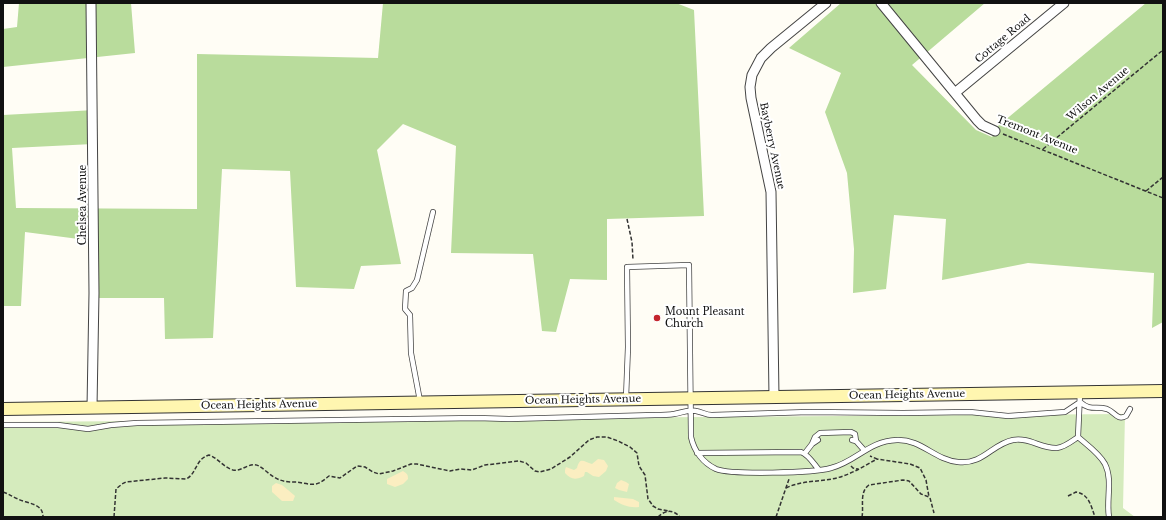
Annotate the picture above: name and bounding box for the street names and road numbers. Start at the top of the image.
street label: Cottage Road [973,12,1033,66]
street label: Wilson Avenue [1065,65,1131,123]
street label: Bayberry Avenue [757,101,787,191]
street label: Tremont Avenue [995,113,1079,157]
street label: Chelsea Avenue [77,165,89,245]
street label: Ocean Heights Avenue [849,388,965,402]
street label: Ocean Heights Avenue [525,393,641,407]
street label: Ocean Heights Avenue [201,398,317,412]

